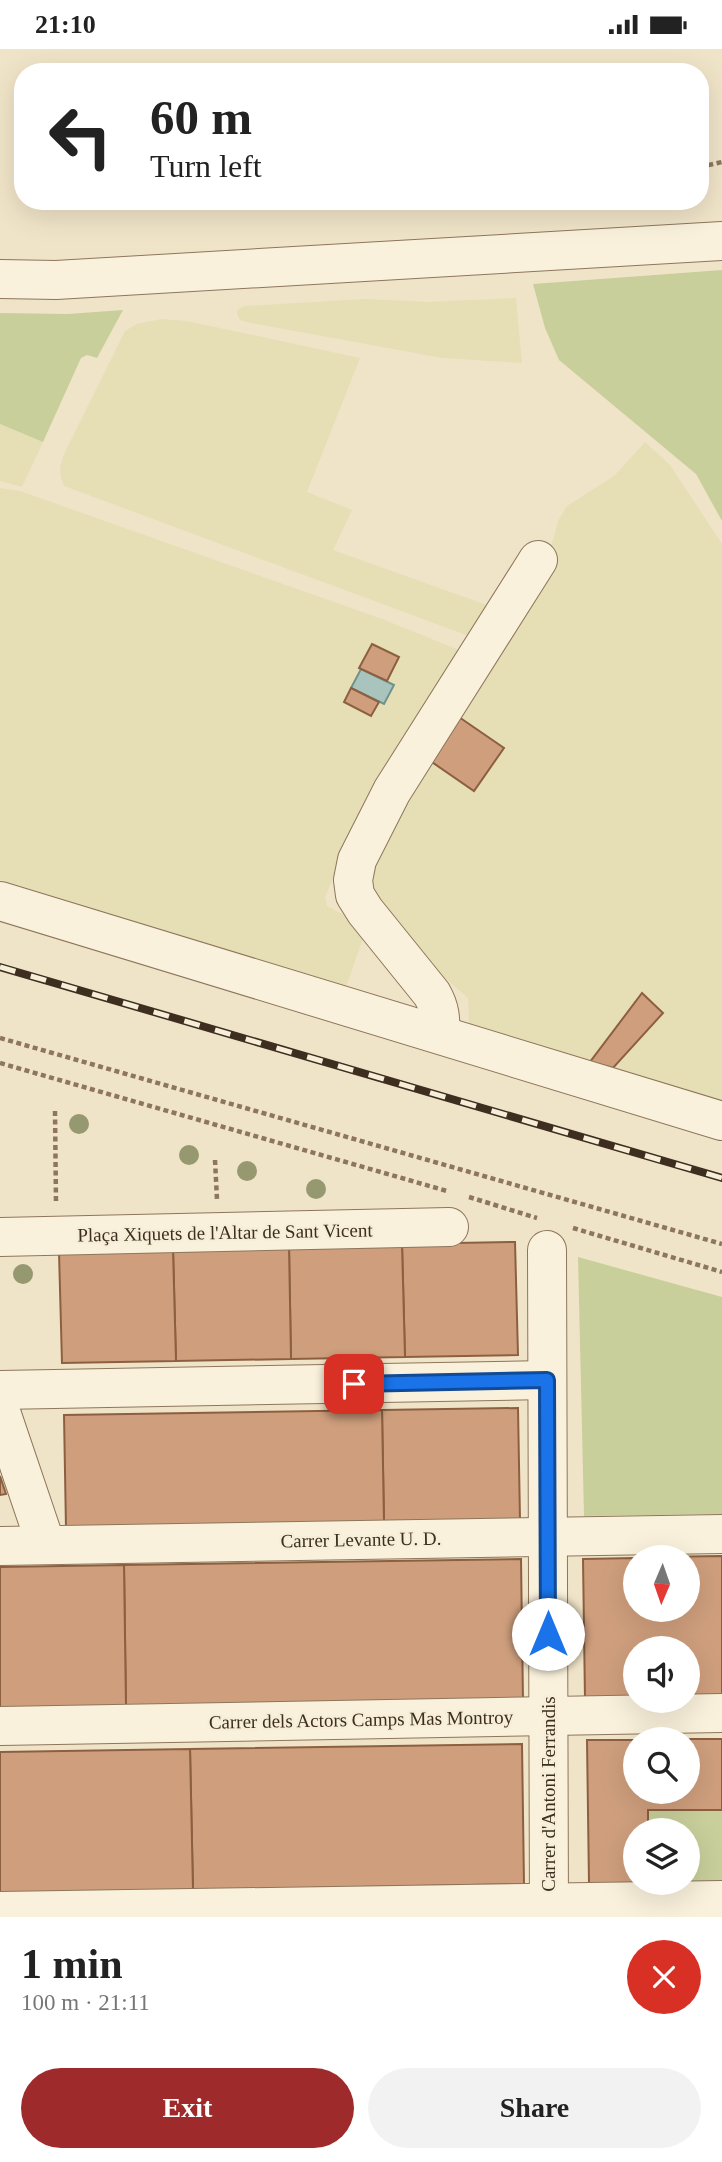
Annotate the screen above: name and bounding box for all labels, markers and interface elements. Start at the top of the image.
text: 21:10 [35,10,96,39]
text: 60 m [150,90,252,145]
icon: left [35,91,126,182]
text: Turn left [150,148,262,184]
street label: Plaça Xiquets de l'Altar de Sant Vicent [77,1219,374,1246]
pin [324,1354,384,1414]
icon: arrive [335,1365,373,1403]
street label: Carrer Levante U. D. [280,1528,442,1551]
north arrow [623,1545,700,1622]
map controls [623,1545,700,1895]
position arrow [511,1597,585,1671]
button: sound [623,1636,700,1713]
street label: Carrer d'Antoni Ferrandis [538,1696,559,1892]
street label: Carrer dels Actors Camps Mas Montroy [209,1706,514,1733]
button: search [623,1727,700,1804]
button: layers [623,1818,700,1895]
button: close [627,1940,701,2014]
text: 1 min [21,1941,123,1987]
text: 100 m · 21:11 [21,1990,150,2015]
button: Exit [21,2068,354,2148]
button: Share [368,2068,701,2148]

